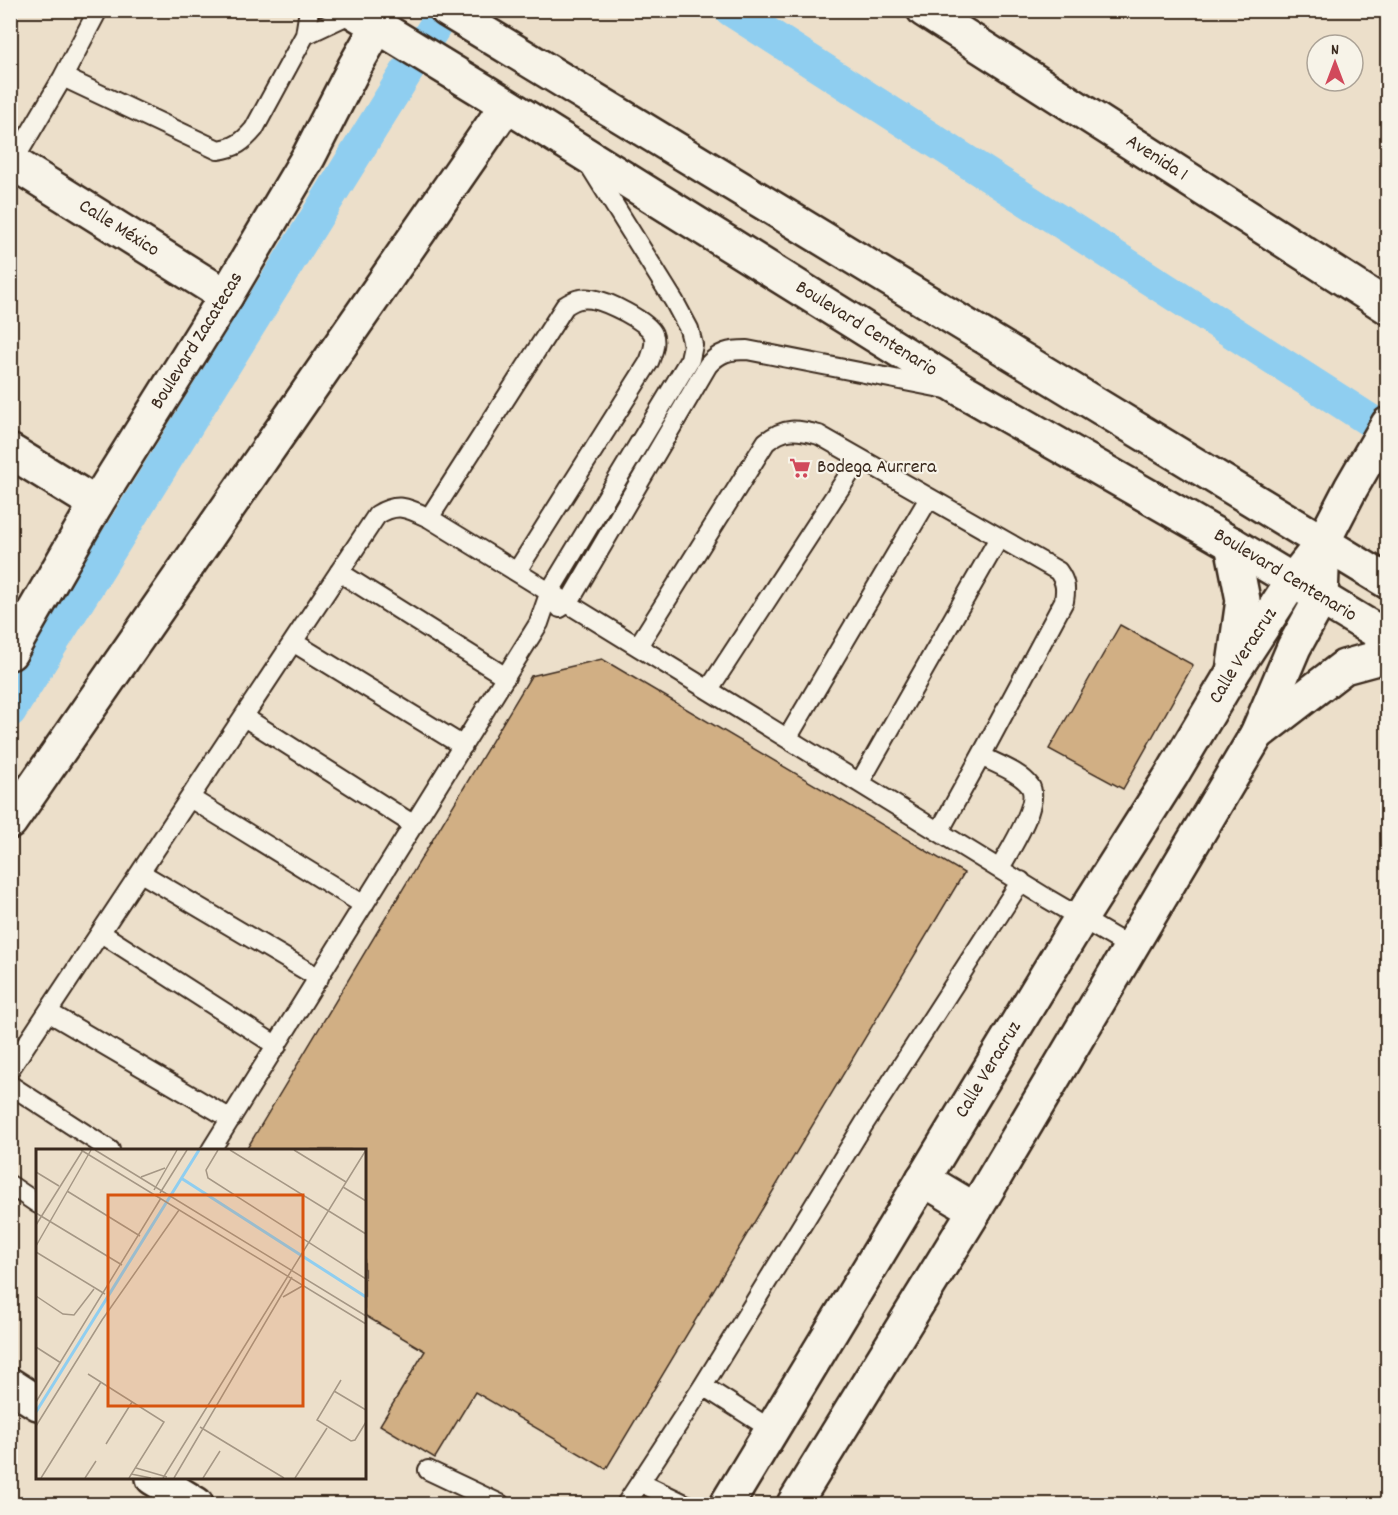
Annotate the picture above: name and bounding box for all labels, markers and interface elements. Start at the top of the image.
north arrow [1305,33,1365,93]
text: N [1331,39,1339,62]
street label: Avenida 1 [1120,128,1193,189]
street label: Calle México [73,193,164,265]
street label: Boulevard Zacatecas [144,267,251,415]
street label: Boulevard Centenario [790,275,942,384]
place label: Bodega Aurrera [817,454,937,482]
supermarket icon: Bodega Aurrera [788,456,812,480]
street label: Boulevard Centenario [1208,522,1362,630]
street label: Calle Veracruz [1203,602,1285,710]
street label: Calle Veracruz [949,1016,1030,1124]
inset map [36,1149,366,1479]

